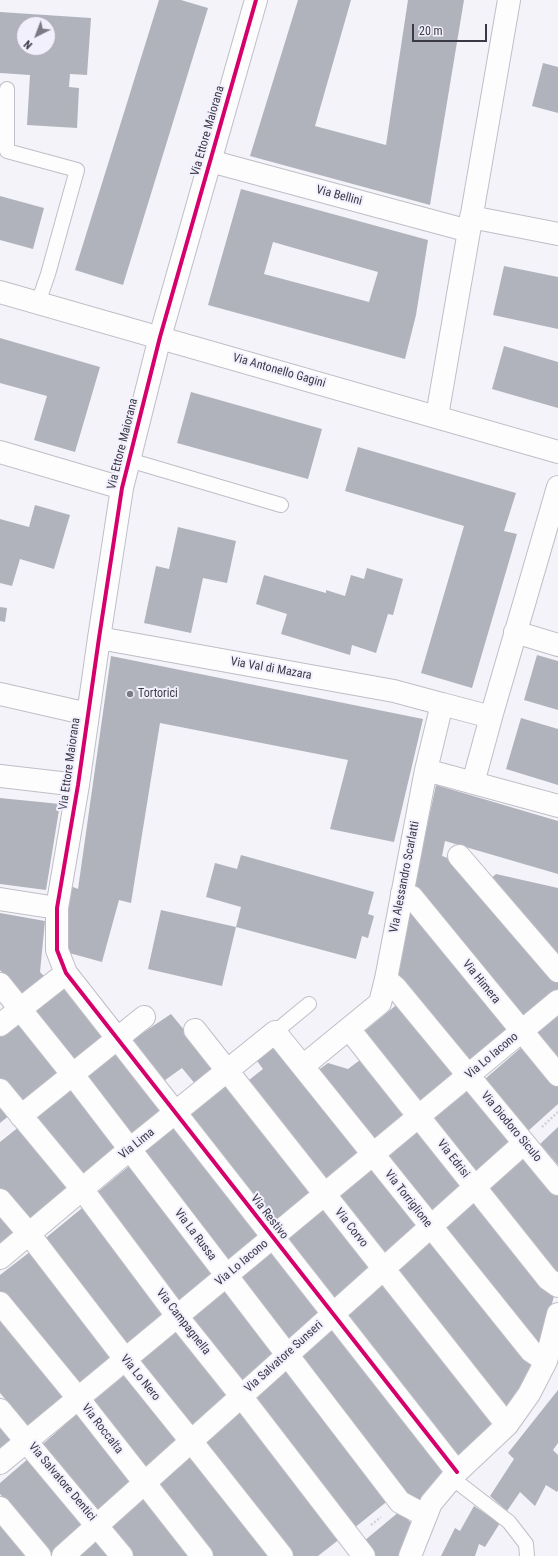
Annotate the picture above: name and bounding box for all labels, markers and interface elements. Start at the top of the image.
north arrow [16,16,56,56]
scale bar [414,16,489,42]
text: 20 m [419,24,443,38]
text: N [21,37,35,52]
street label: Via Ettore Maiorana [188,84,228,178]
street label: Via Bellini [314,183,364,209]
street label: Via Antonello Gagini [231,351,327,391]
street label: Via Ettore Maiorana [105,397,141,491]
street label: Via Val di Mazara [229,655,313,683]
place label: Tortorici [138,687,178,701]
marker: Tortorici [125,689,135,699]
street label: Via Ettore Maiorana [56,717,84,811]
street label: Via Alessandro Scarlatti [387,820,423,934]
street label: Via Himera [459,957,503,1007]
street label: Via Lo Iacono [463,1030,521,1082]
street label: Via Diodoro Siculo [478,1089,544,1165]
street label: Via Lima [116,1125,158,1163]
street label: Via Edrisi [434,1137,472,1181]
street label: Via Torriglione [381,1168,435,1230]
street label: Via Restivo [247,1192,291,1242]
street label: Via La Russa [171,1206,219,1264]
street label: Via Corvo [331,1206,371,1250]
street label: Via Lo Iacono [213,1237,271,1289]
street label: Via Campagnella [153,1286,213,1358]
street label: Via Salvatore Sunseri [242,1318,326,1396]
street label: Via Lo Nero [117,1352,163,1404]
street label: Via Roccalta [78,1401,126,1457]
street label: Via Salvatore Dentici [25,1440,99,1524]

